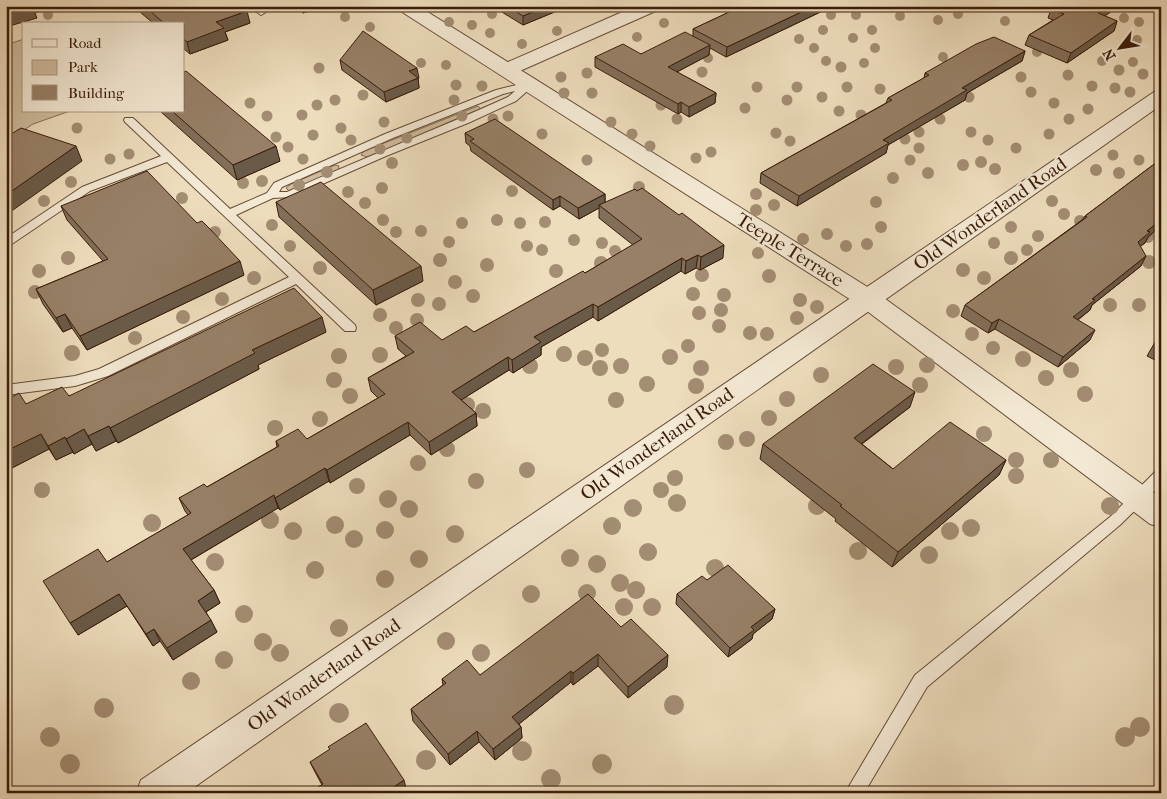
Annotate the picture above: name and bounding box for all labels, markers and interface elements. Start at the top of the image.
legend [22,22,185,112]
north arrow [1094,22,1144,72]
text: Road [68,34,102,52]
text: N [1099,45,1119,63]
text: Park [68,58,98,76]
text: Building [68,84,125,102]
street label: Old Wonderland Road [909,152,1071,275]
street label: Teeple Terrace [732,208,848,292]
street label: Old Wonderland Road [576,382,738,505]
street label: Old Wonderland Road [243,613,405,736]

